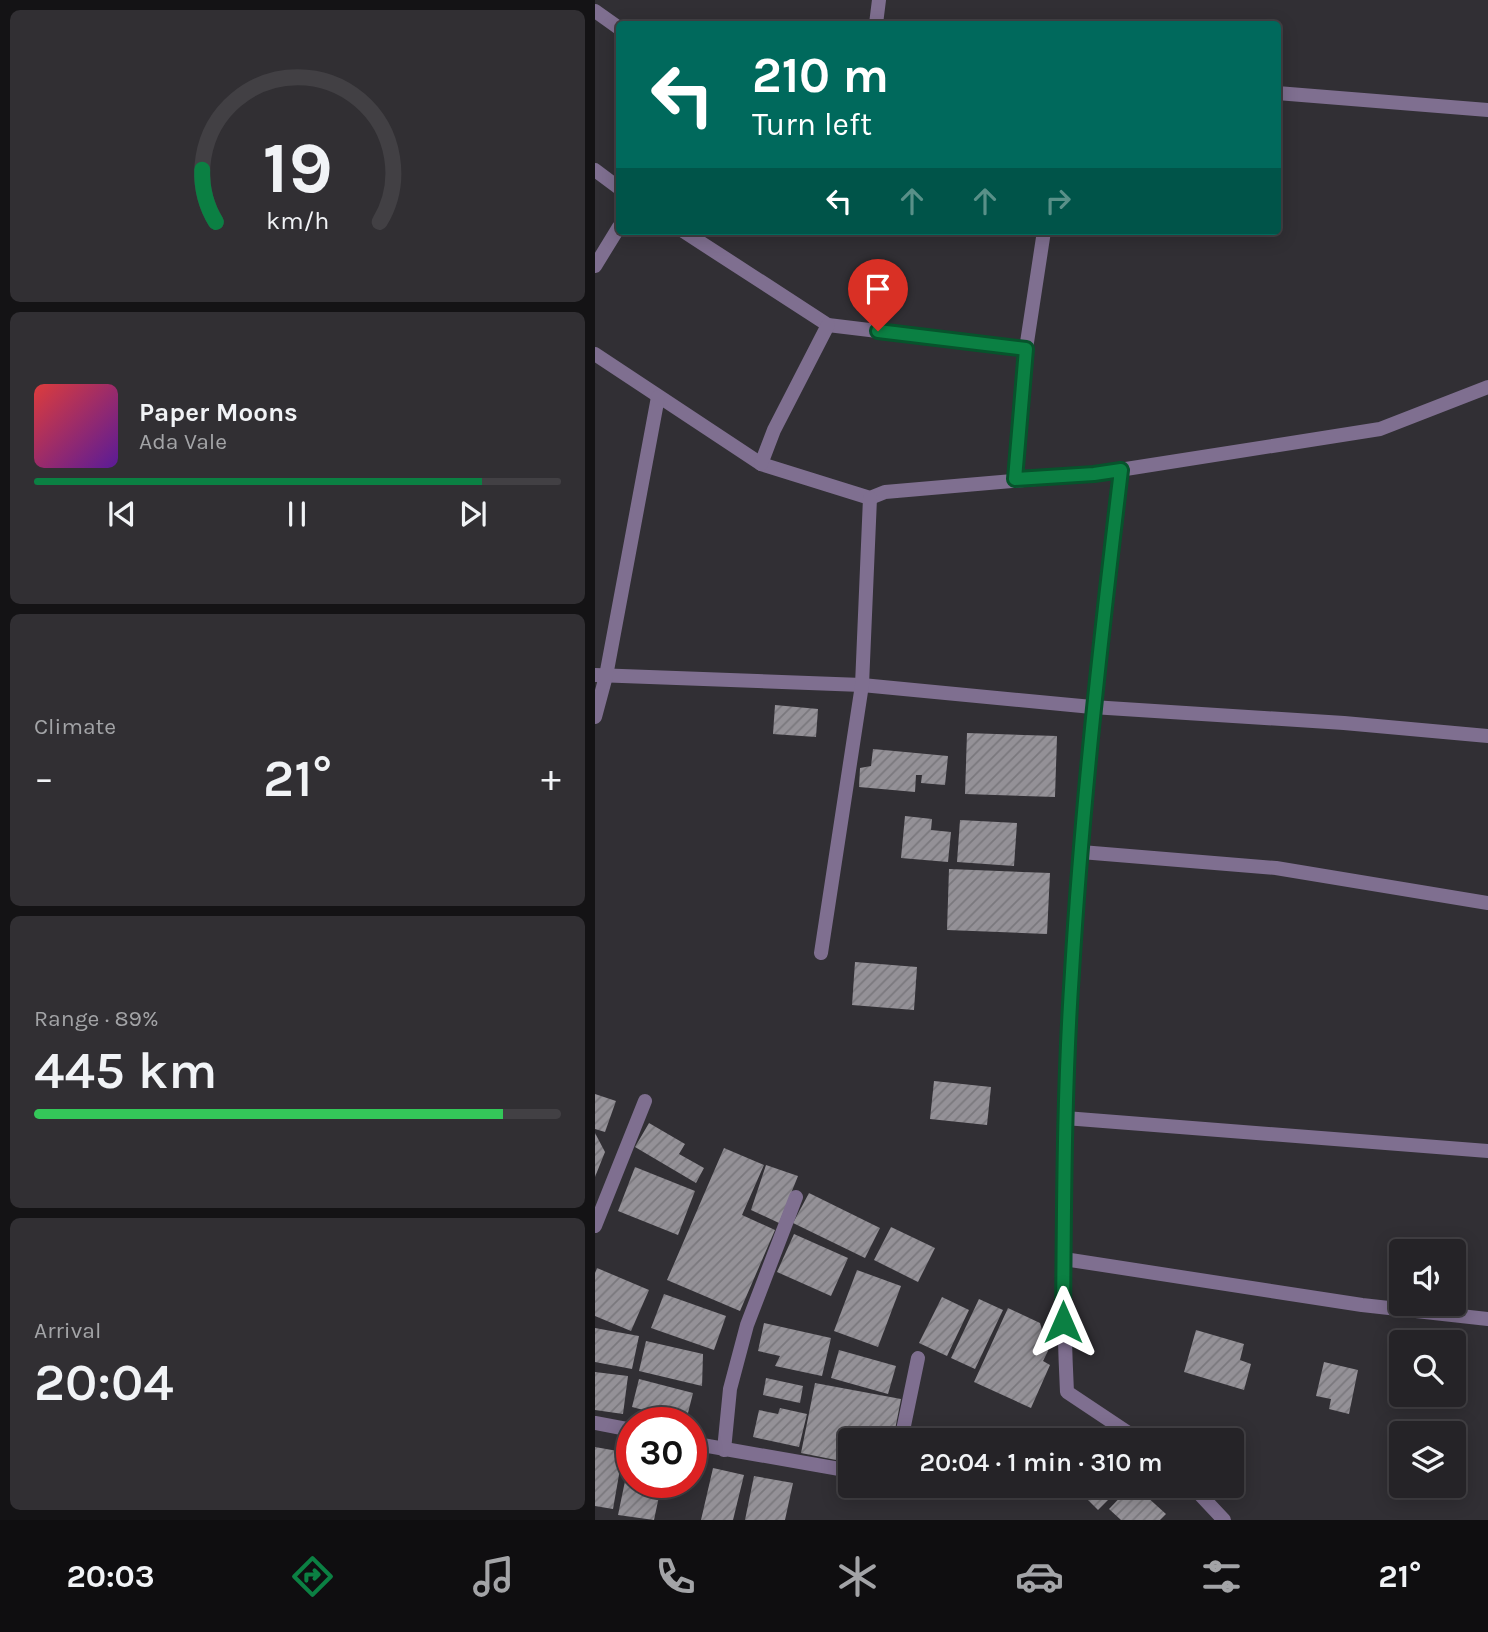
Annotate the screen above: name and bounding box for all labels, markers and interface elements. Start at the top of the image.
text: 210 m [752,47,889,104]
icon: left [637,49,728,140]
text: Turn left [752,106,872,143]
text: 19 [262,125,333,210]
icon: left [820,182,858,220]
icon: ahead [893,182,931,220]
icon: ahead [966,182,1004,220]
icon: right [1039,182,1077,220]
text: km/h [266,206,329,235]
pin [848,259,908,331]
icon: arrive [859,270,897,308]
text: Paper Moons [139,397,298,428]
text: Ada Vale [139,428,227,455]
icon: previous [103,495,141,533]
icon: pause [278,495,316,533]
icon: next [454,495,492,533]
text: Climate [34,713,116,740]
text: 21° [263,748,332,809]
text: − [34,756,54,801]
text: + [541,756,561,801]
text: Range · 89% [34,1005,159,1032]
text: 445 km [34,1040,217,1101]
map controls [1389,1239,1466,1498]
button: sound [1389,1239,1466,1316]
position arrow [1026,1285,1100,1359]
text: Arrival [34,1317,101,1344]
button: search [1389,1330,1466,1407]
text: 20:04 [34,1352,174,1413]
speed limit sign: 30 [616,1407,707,1498]
button: layers [1389,1421,1466,1498]
text: 20:04 · 1 min · 310 m [919,1447,1163,1478]
icon: directions [288,1552,337,1601]
icon: music [469,1552,518,1601]
icon: phone [651,1552,700,1601]
icon: climate [833,1552,882,1601]
icon: car [1015,1552,1064,1601]
icon: filters [1197,1552,1246,1601]
text: 20:03 [66,1558,155,1595]
text: 21° [1378,1558,1422,1595]

